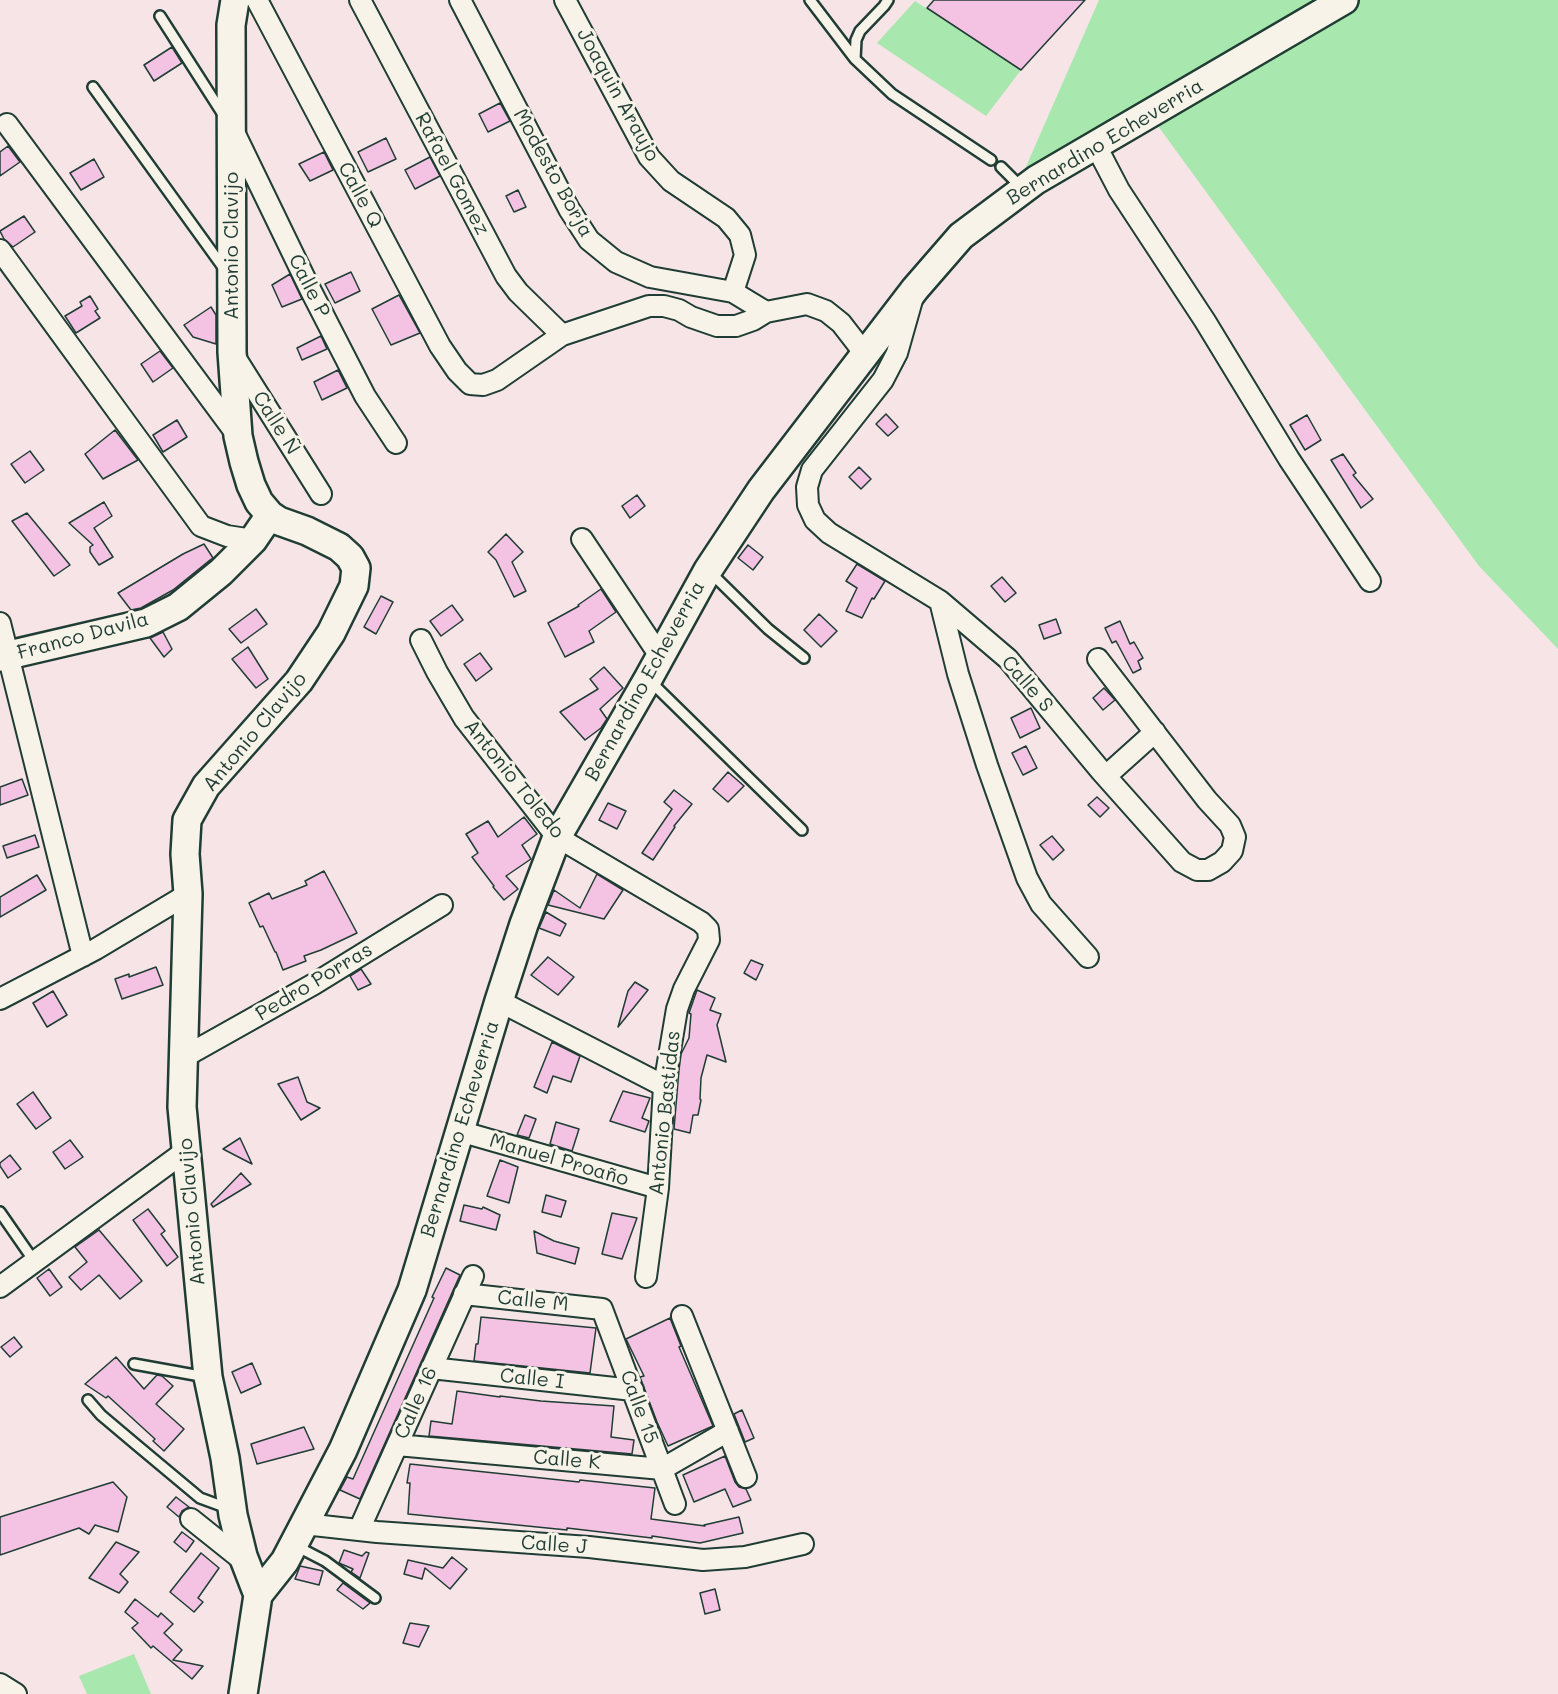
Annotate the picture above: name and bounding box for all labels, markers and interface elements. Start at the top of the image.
street label: Joaquin Araujo [572,24,664,166]
street label: Bernardino Echeverria [1002,74,1208,210]
street label: Modesto Borja [508,105,598,241]
street label: Rafael Gomez [410,109,494,239]
street label: Calle Q [333,158,387,232]
street label: Antonio Clavijo [220,172,244,320]
street label: Calle P [283,250,335,322]
street label: Calle Ñ [247,387,305,459]
street label: Bernardino Echeverria [580,577,710,785]
street label: Franco Davila [15,607,151,665]
street label: Calle S [996,651,1058,717]
street label: Antonio Clavijo [198,668,312,796]
street label: Antonio Toledo [459,715,569,843]
street label: Pedro Porras [251,938,377,1026]
street label: Bernardino Echeverria [416,1018,504,1240]
street label: Antonio Bastidas [644,1029,686,1197]
street label: Manuel Proaño [487,1129,631,1191]
street label: Antonio Clavijo [174,1137,210,1287]
street label: Calle M [496,1285,570,1317]
street label: Calle 16 [389,1363,443,1443]
street label: Calle I [499,1364,565,1394]
street label: Calle 15 [615,1367,663,1447]
street label: Calle K [532,1445,602,1475]
street label: Calle J [520,1531,588,1559]

